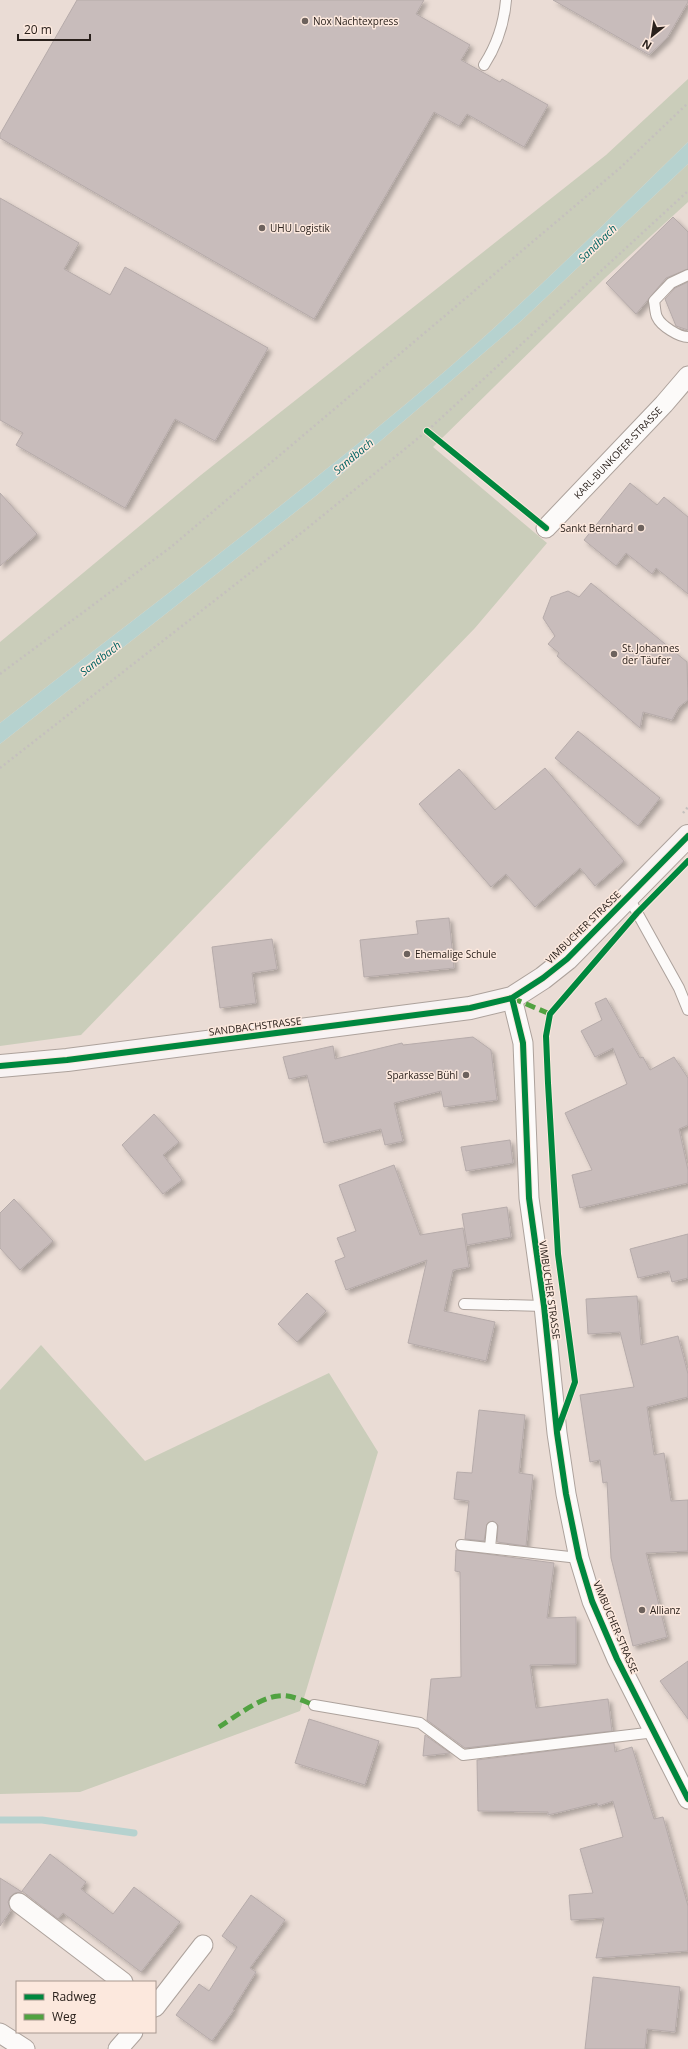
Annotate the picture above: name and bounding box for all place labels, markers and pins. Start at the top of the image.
place label: Nox Nachtexpress [313,14,398,28]
marker: Nox Nachtexpress [300,16,310,26]
place label: UHU Logistik [270,221,331,235]
marker: UHU Logistik [257,223,267,233]
place label: Sankt Bernhard [560,521,633,535]
marker: Sankt Bernhard [636,523,646,533]
place label: St. Johannes der Täufer [622,641,680,667]
marker: St. Johannes der Täufer [609,649,619,659]
place label: Ehemalige Schule [415,947,497,961]
marker: Ehemalige Schule [402,949,412,959]
place label: Sparkasse Bühl [387,1068,458,1082]
marker: Sparkasse Bühl [461,1070,471,1080]
place label: Allianz [650,1603,681,1617]
marker: Allianz [637,1605,647,1615]

